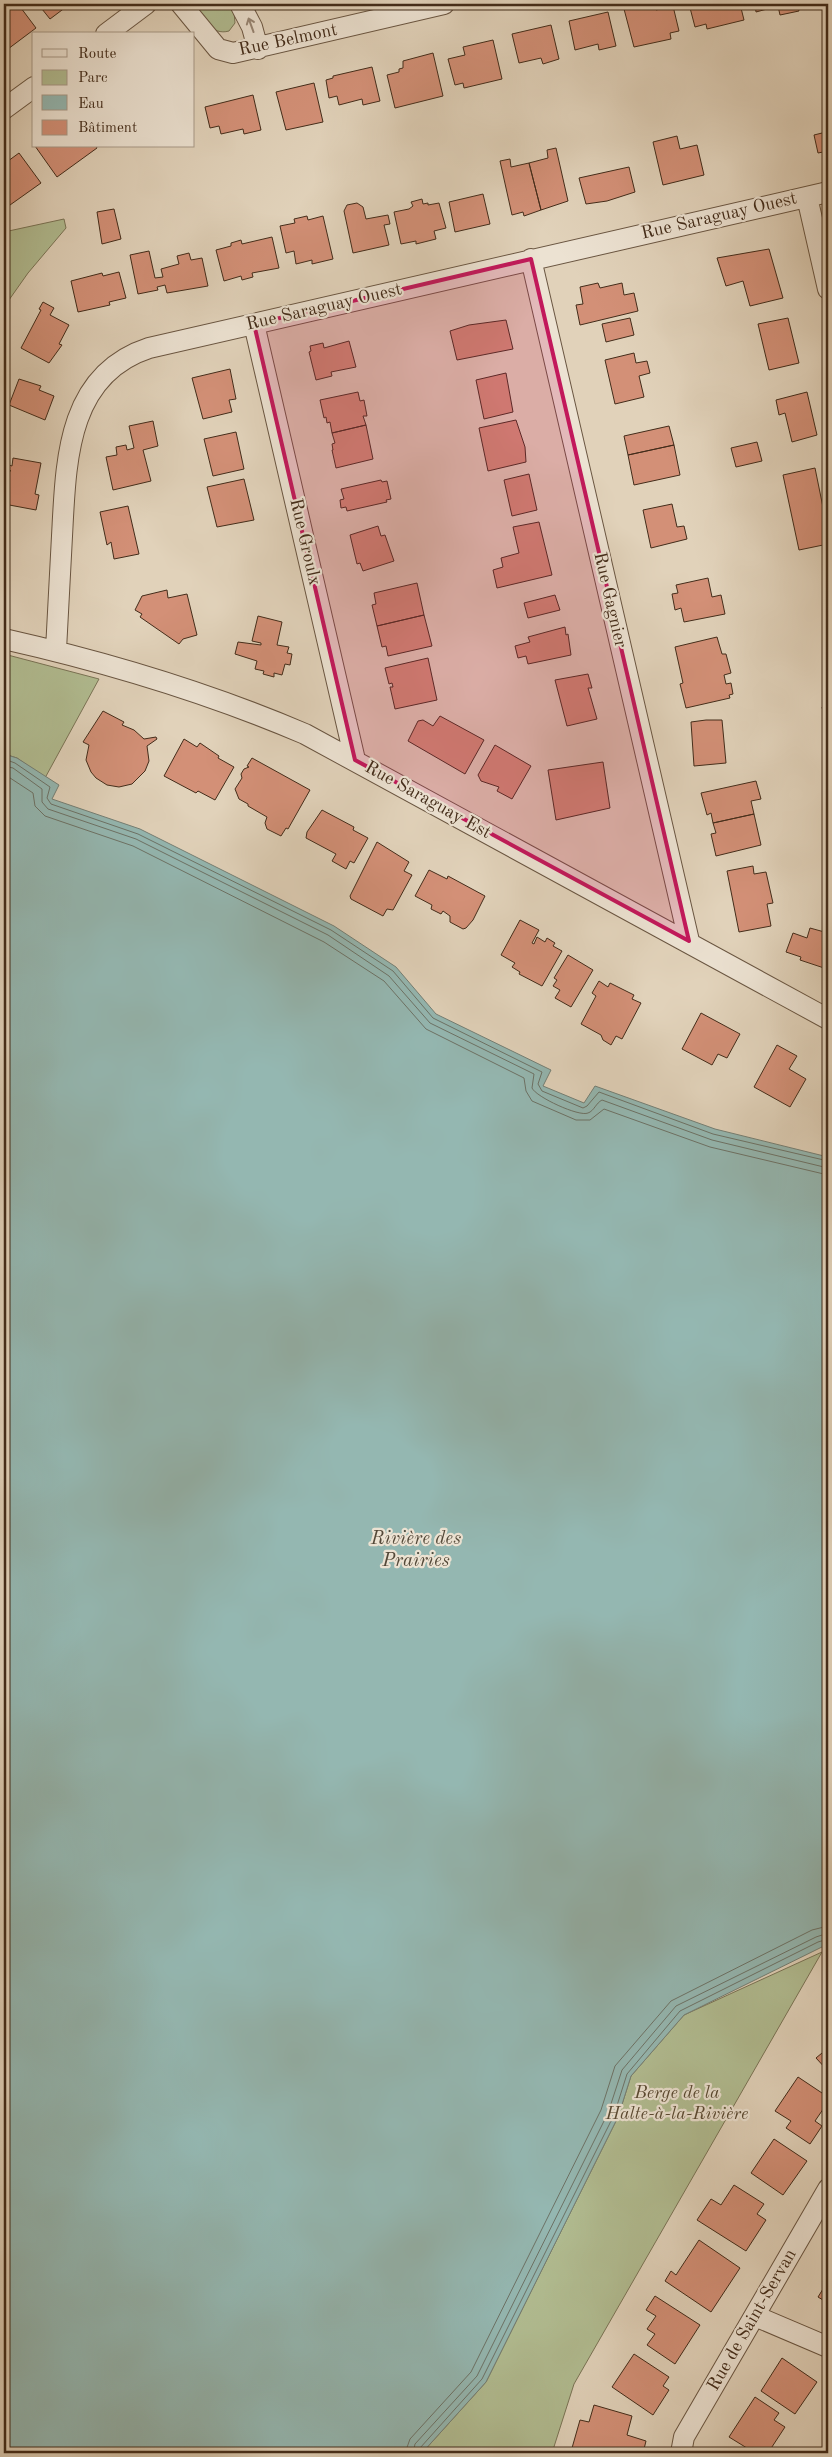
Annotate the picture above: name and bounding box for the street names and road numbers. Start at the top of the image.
street label: Rue Belmont [237,21,339,59]
street label: Rue Saraguay Ouest [639,189,799,243]
street label: Rue Saraguay Ouest [244,280,404,334]
street label: Rue Groulx [286,497,324,587]
street label: Rue Gagnier [590,550,630,650]
street label: Rue Saraguay Est [362,758,494,842]
street label: Rue de Saint-Servan [704,2246,800,2394]

